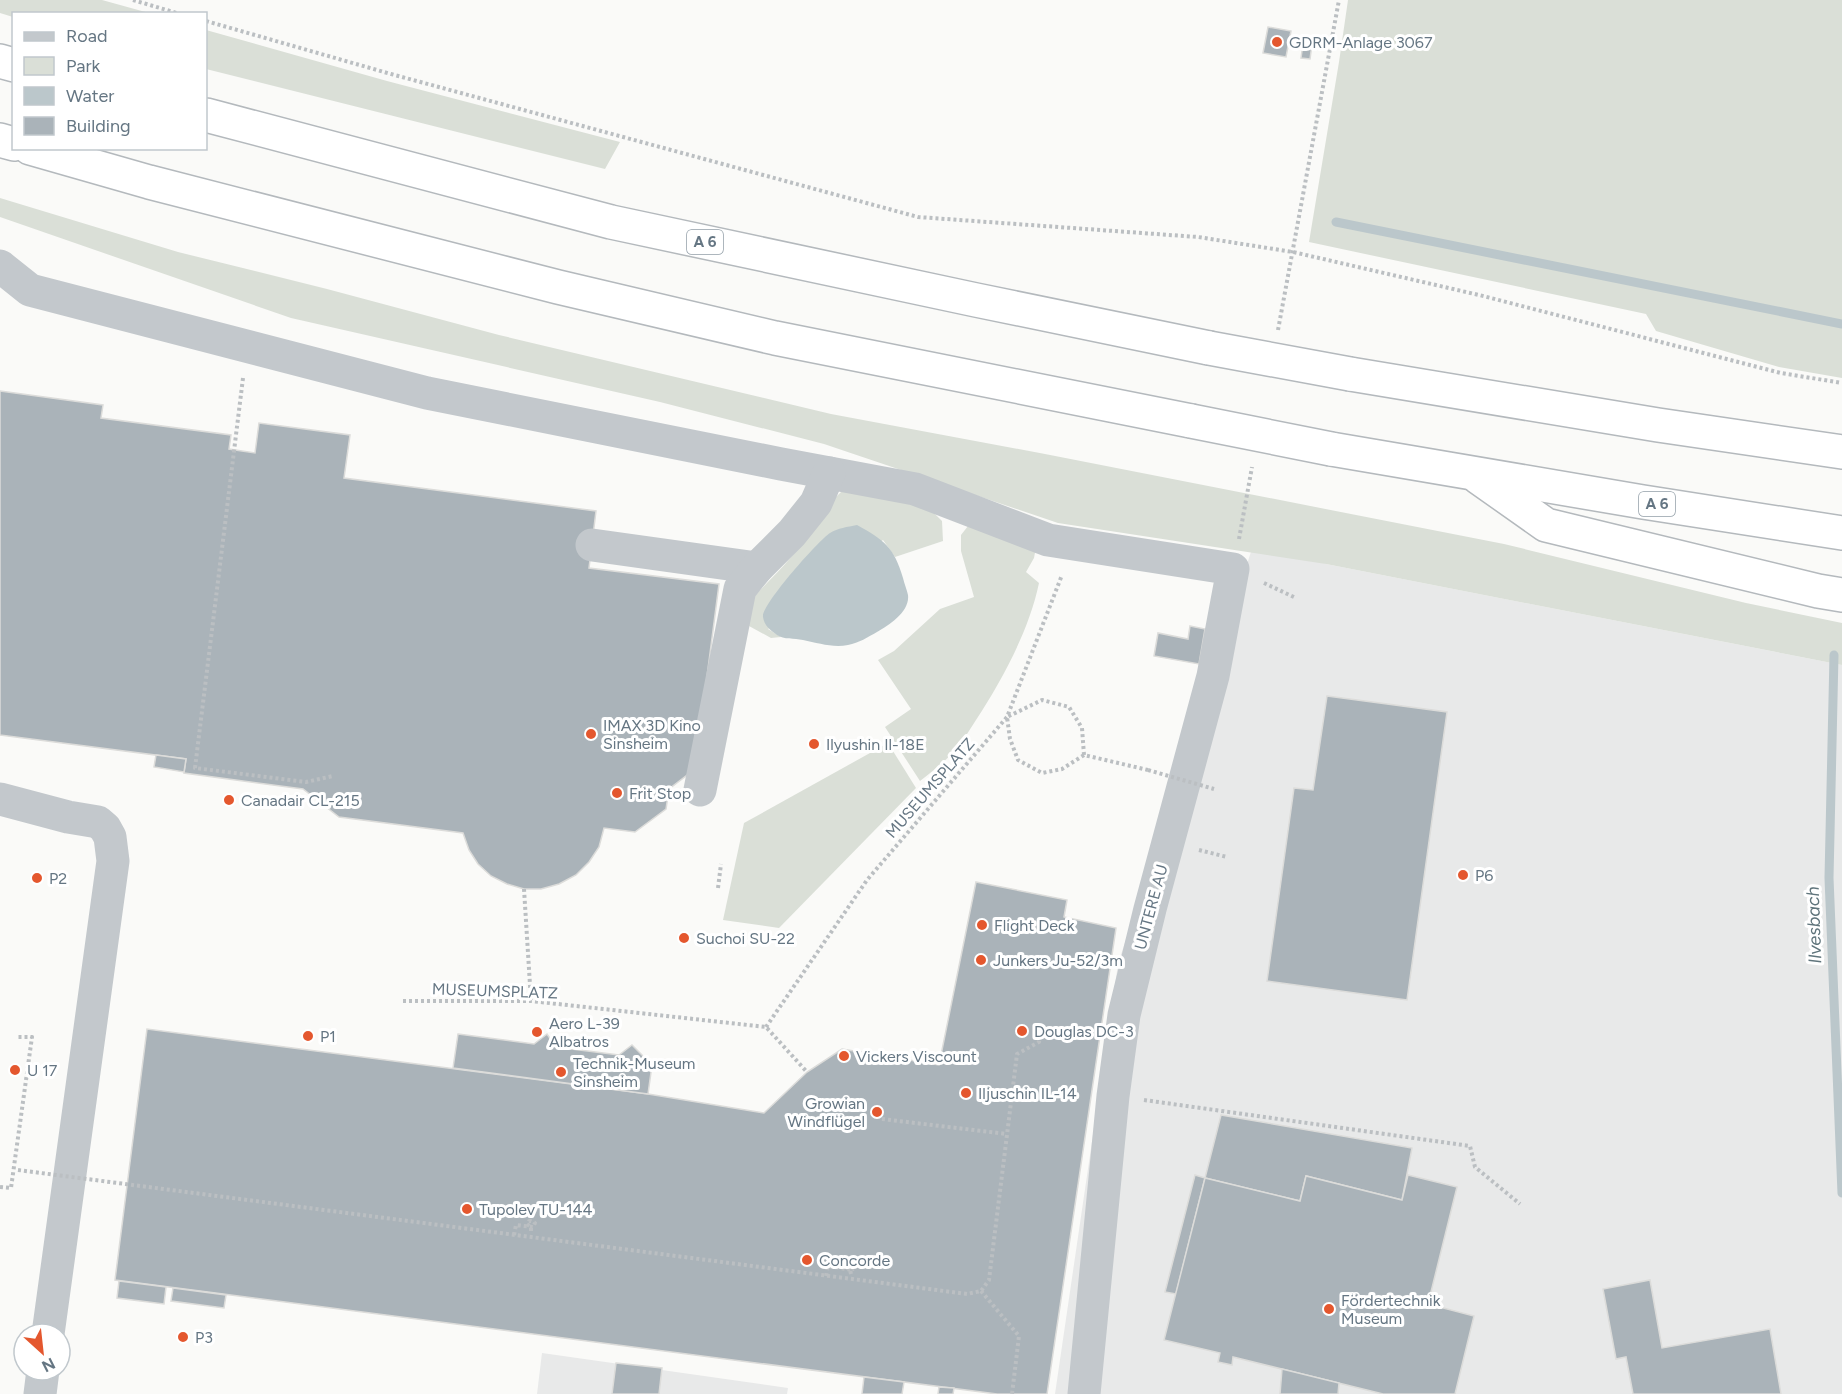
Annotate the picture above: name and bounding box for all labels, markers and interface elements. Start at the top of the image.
legend [12,12,207,150]
text: Road [66,25,107,47]
place label: GDRM-Anlage 3067 [1289,33,1433,52]
marker: GDRM-Anlage 3067 [1270,35,1284,49]
text: Park [66,55,101,77]
text: Water [66,85,114,107]
text: Building [66,115,131,137]
road number: A 6 [687,230,723,254]
road number: A 6 [1639,492,1675,516]
place label: IMAX 3D Kino Sinsheim [603,716,701,753]
marker: IMAX 3D Kino Sinsheim [584,727,598,741]
street label: MUSEUMSPLATZ [881,734,979,842]
place label: Ilyushin Il-18E [826,735,925,754]
marker: Ilyushin Il-18E [807,737,821,751]
place label: Frit Stop [629,784,691,803]
marker: Frit Stop [610,786,624,800]
place label: Canadair CL-215 [241,791,360,810]
marker: Canadair CL-215 [222,793,236,807]
street label: UNTERE AU [1130,862,1172,952]
place label: P6 [1475,866,1493,885]
marker: P6 [1456,868,1470,882]
place label: P2 [49,869,67,888]
marker: P2 [30,871,44,885]
water label: Ilvesbach [1802,886,1826,964]
place label: Flight Deck [994,916,1075,935]
marker: Flight Deck [975,918,989,932]
place label: Suchoi SU-22 [696,929,795,948]
marker: Suchoi SU-22 [677,931,691,945]
place label: Junkers Ju-52/3m [993,951,1123,970]
marker: Junkers Ju-52/3m [974,953,988,967]
street label: MUSEUMSPLATZ [432,979,558,1003]
place label: Aero L-39 Albatros [549,1014,620,1051]
place label: Douglas DC-3 [1034,1022,1134,1041]
marker: Douglas DC-3 [1015,1024,1029,1038]
marker: Aero L-39 Albatros [530,1025,544,1039]
place label: P1 [320,1027,336,1046]
marker: P1 [301,1029,315,1043]
place label: Vickers Viscount [856,1047,977,1066]
marker: Vickers Viscount [837,1049,851,1063]
place label: Technik-Museum Sinsheim [573,1054,695,1091]
place label: U 17 [27,1061,58,1080]
marker: U 17 [8,1063,22,1077]
marker: Technik-Museum Sinsheim [554,1065,568,1079]
place label: Iljuschin IL-14 [978,1084,1077,1103]
marker: Iljuschin IL-14 [959,1086,973,1100]
place label: Growian Windflügel [788,1094,865,1131]
marker: Growian Windflügel [870,1105,884,1119]
place label: Tupolev TU-144 [479,1200,592,1219]
marker: Tupolev TU-144 [460,1202,474,1216]
place label: Concorde [819,1251,890,1270]
marker: Concorde [800,1253,814,1267]
place label: Fördertechnik Museum [1341,1291,1441,1328]
marker: Fördertechnik Museum [1322,1302,1336,1316]
north arrow [12,1322,72,1382]
place label: P3 [195,1328,213,1347]
marker: P3 [176,1330,190,1344]
text: N [39,1354,58,1376]

